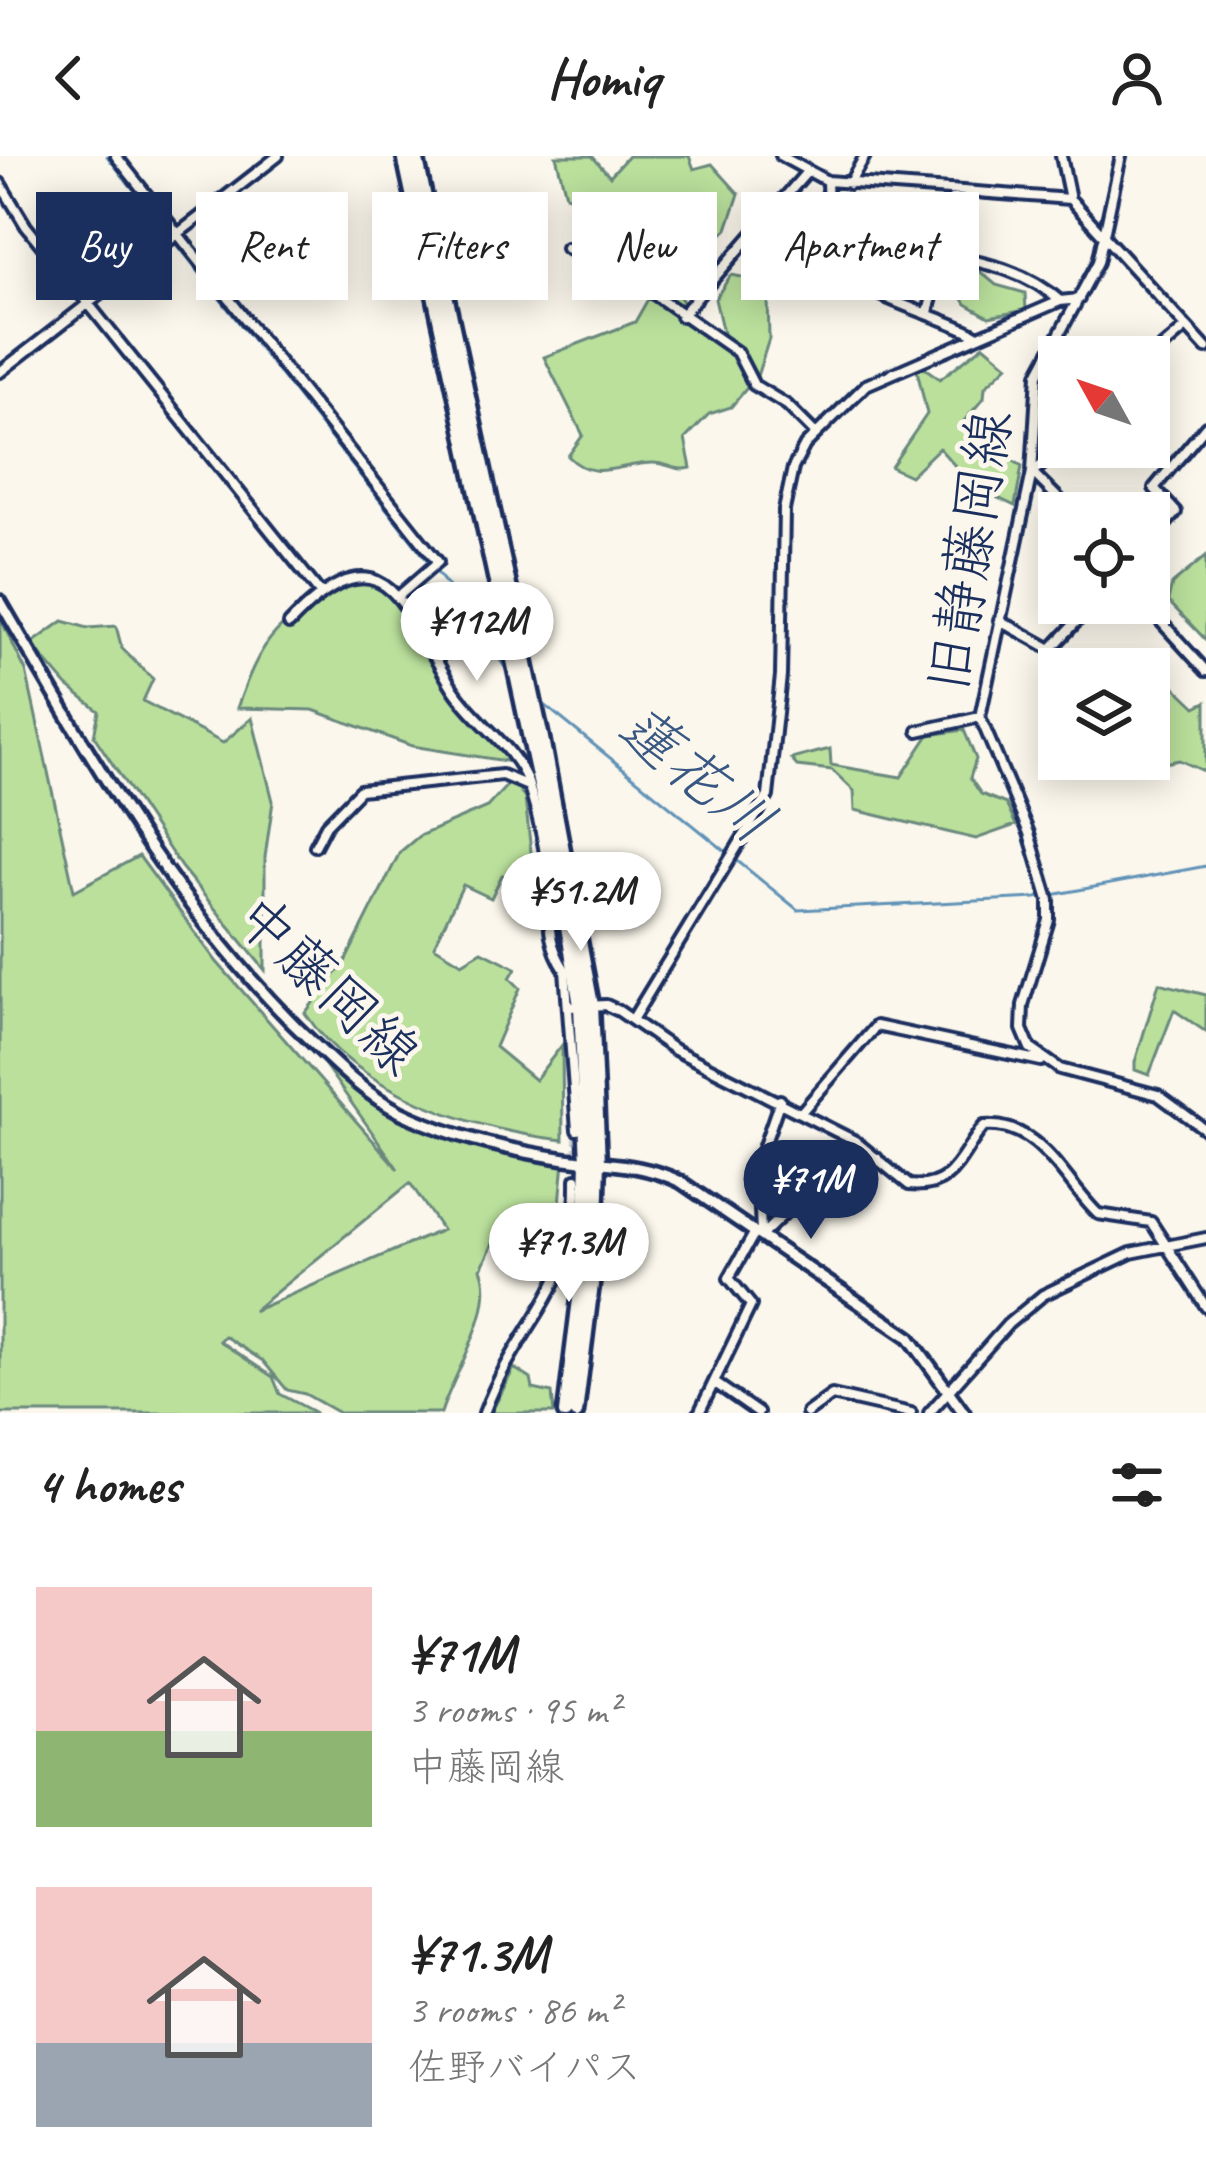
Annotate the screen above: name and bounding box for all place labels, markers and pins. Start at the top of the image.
pin: ¥112M [393,582,561,684]
pin: ¥51.2M [483,852,679,954]
pin: ¥71M [740,1140,882,1242]
pin: ¥71.3M [471,1203,667,1305]

